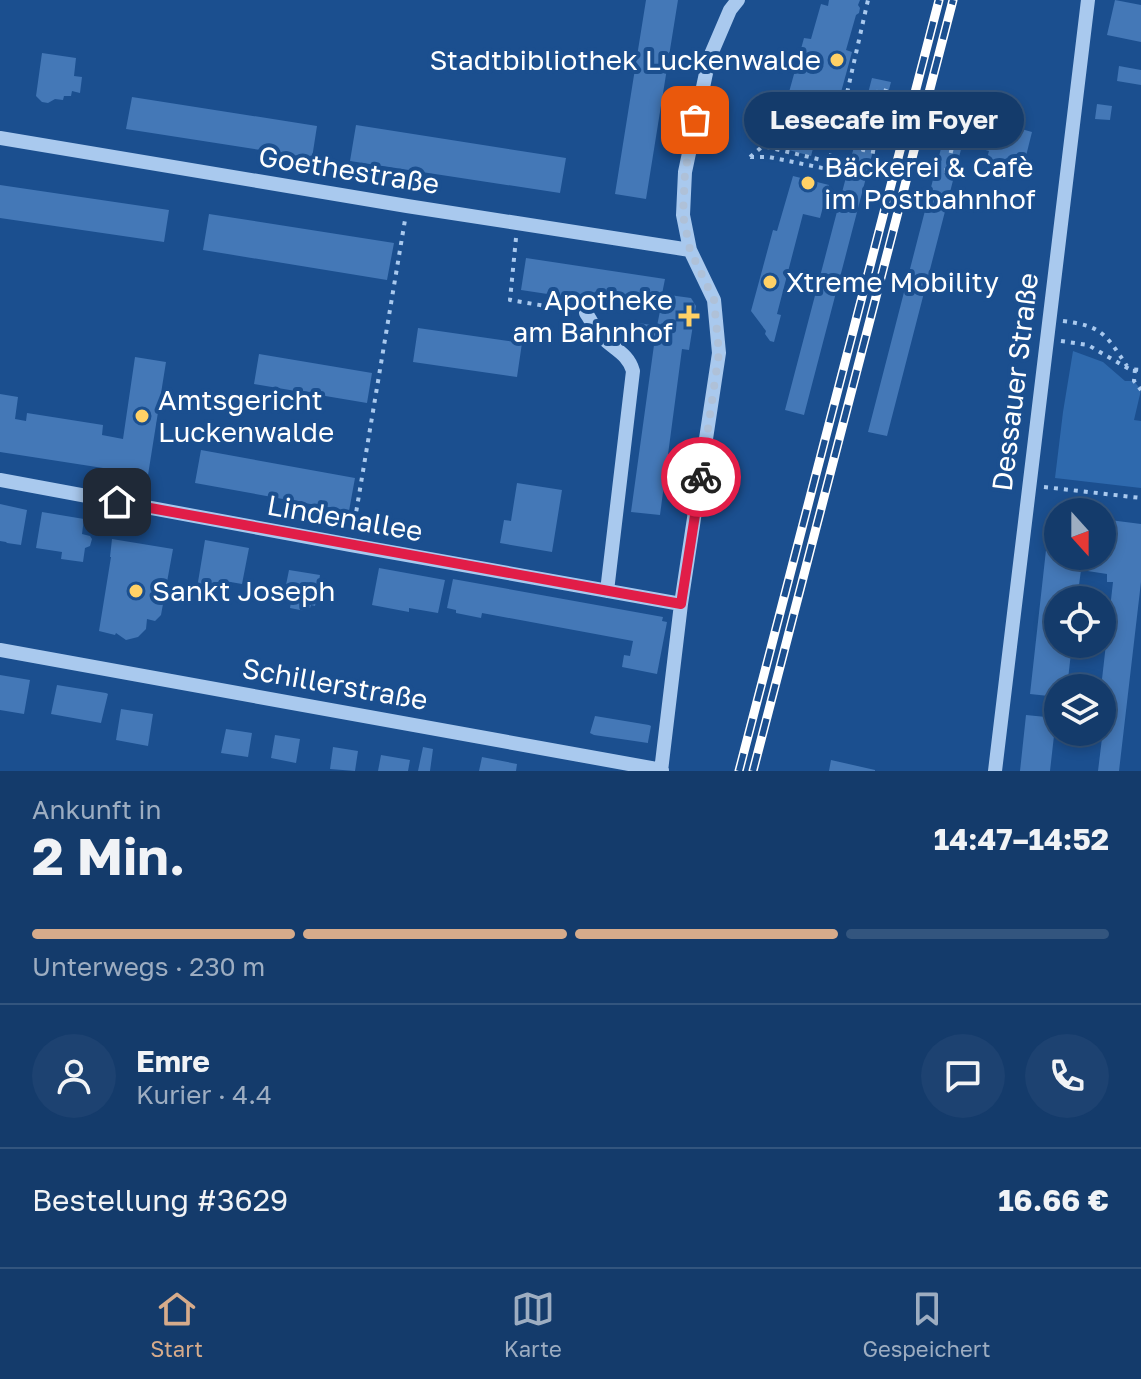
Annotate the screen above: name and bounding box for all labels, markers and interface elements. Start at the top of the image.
place label: Stadtbibliothek Luckenwalde [429,43,821,76]
marker: Stadtbibliothek Luckenwalde [828,51,846,69]
pin [661,86,729,154]
callout: Lesecafe im Foyer [743,92,1023,148]
icon: bag [673,98,717,142]
text: Lesecafe im Foyer [770,104,998,135]
street label: Goethestraße [256,139,442,200]
place label: Bäckerei & Cafè im Postbahnhof [824,150,1036,215]
marker: Bäckerei & Cafè im Postbahnhof [799,174,817,192]
place label: Xtreme Mobility [786,265,999,298]
street label: Dessauer Straße [985,271,1044,493]
marker: Xtreme Mobility [761,273,779,291]
place label: Apotheke am Bahnhof [512,283,673,348]
marker: Apotheke am Bahnhof [680,307,698,325]
place label: Amtsgericht Luckenwalde [158,383,334,448]
marker: Amtsgericht Luckenwalde [133,407,151,425]
courier [661,437,741,517]
icon: bike [679,455,723,499]
pin [83,468,151,536]
icon: home [95,480,139,524]
street label: Lindenallee [265,488,425,547]
north arrow [1044,498,1116,570]
map controls [1044,498,1116,746]
place label: Sankt Joseph [152,574,335,607]
marker: Sankt Joseph [127,582,145,600]
button: locate [1044,586,1116,658]
street label: Schillerstraße [240,651,430,716]
button: layers [1044,674,1116,746]
text: Ankunft in [32,794,161,825]
text: 14:47–14:52 [934,821,1109,857]
text: 2 Min. [32,824,185,886]
text: Unterwegs · 230 m [32,951,265,982]
button: person [32,1034,116,1118]
button: chat [921,1034,1005,1118]
button: phone [1025,1034,1109,1118]
text: Emre [136,1043,210,1079]
text: Kurier · 4.4 [136,1079,272,1110]
text: Bestellung #3629 [32,1182,288,1218]
text: 16.66 € [998,1182,1109,1218]
tab: Start [150,1287,203,1362]
tab: Karte [504,1287,562,1362]
tab: Gespeichert [862,1287,991,1362]

